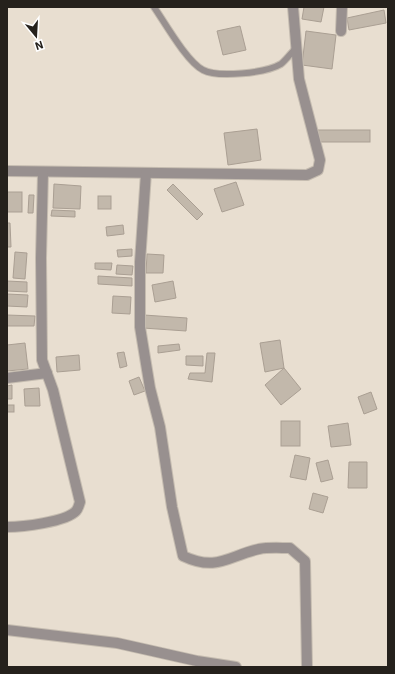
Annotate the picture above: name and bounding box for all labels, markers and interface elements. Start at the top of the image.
north arrow [16,16,56,56]
text: N [33,38,45,53]

